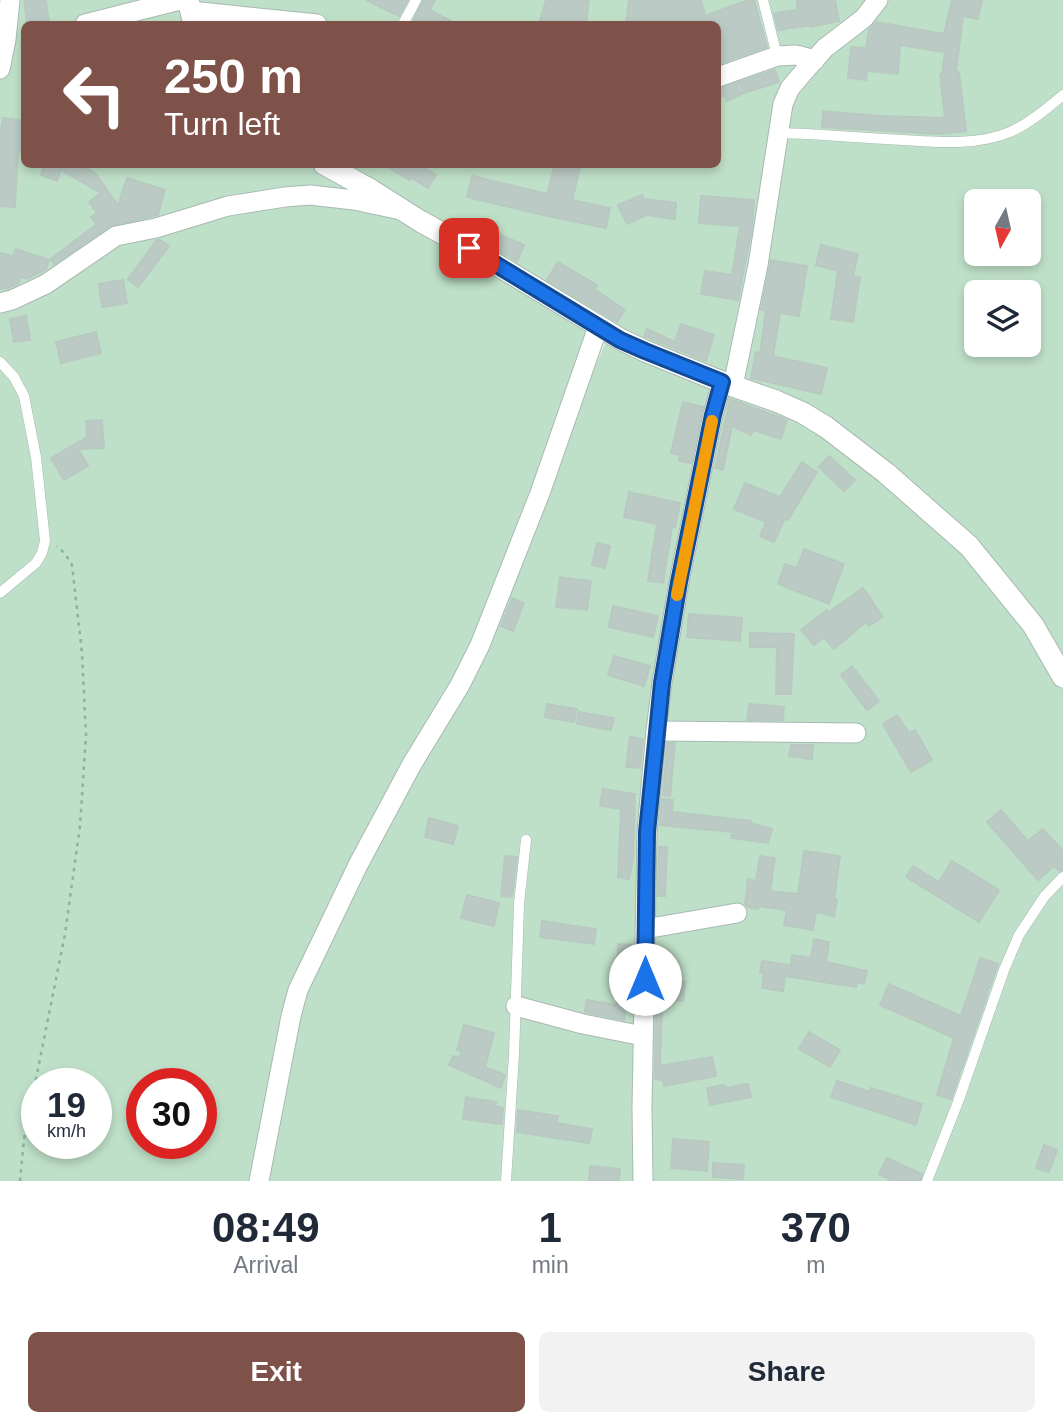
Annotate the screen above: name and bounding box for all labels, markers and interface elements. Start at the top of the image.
icon: left [49,49,140,140]
text: 250 m [164,49,303,103]
text: Turn left [164,106,280,142]
north arrow [964,189,1041,266]
map controls [964,189,1041,357]
pin [439,218,499,278]
icon: arrive [450,229,488,267]
button: layers [964,280,1041,357]
position arrow [608,942,682,1016]
speed limit sign: 30 [126,1068,217,1159]
text: 19 [47,1085,86,1124]
text: km/h [47,1121,86,1141]
text: 08:49 [212,1204,320,1251]
text: 1 [538,1204,562,1251]
text: 370 [781,1204,851,1251]
text: Arrival [233,1252,298,1278]
text: min [532,1252,569,1278]
text: m [806,1252,825,1278]
button: Exit [28,1332,525,1412]
button: Share [539,1332,1035,1412]

